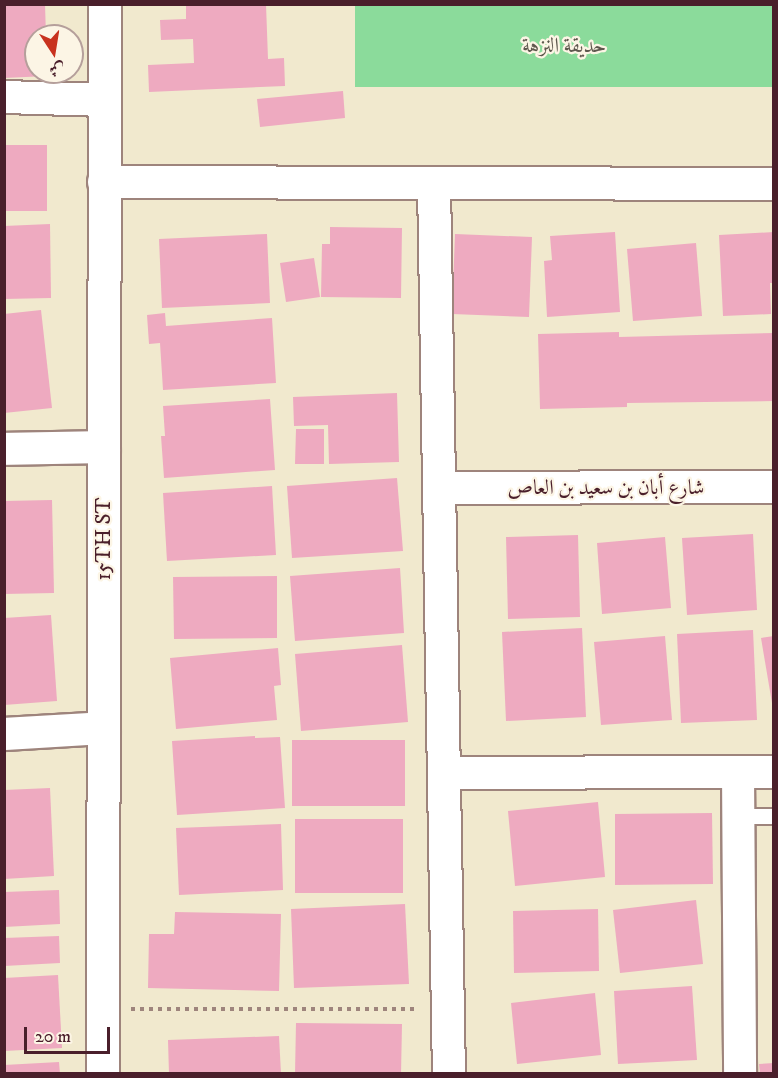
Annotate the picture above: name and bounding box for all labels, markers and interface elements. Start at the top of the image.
north arrow [24,24,84,84]
park label: حديقة النزهة [522,33,606,59]
text: ش [47,58,67,81]
street label: شارع أبان بن سعيد بن العاص [508,475,704,501]
street label: 15TH ST [91,498,117,580]
scale bar [27,1015,112,1053]
text: 20 m [35,1026,71,1048]

